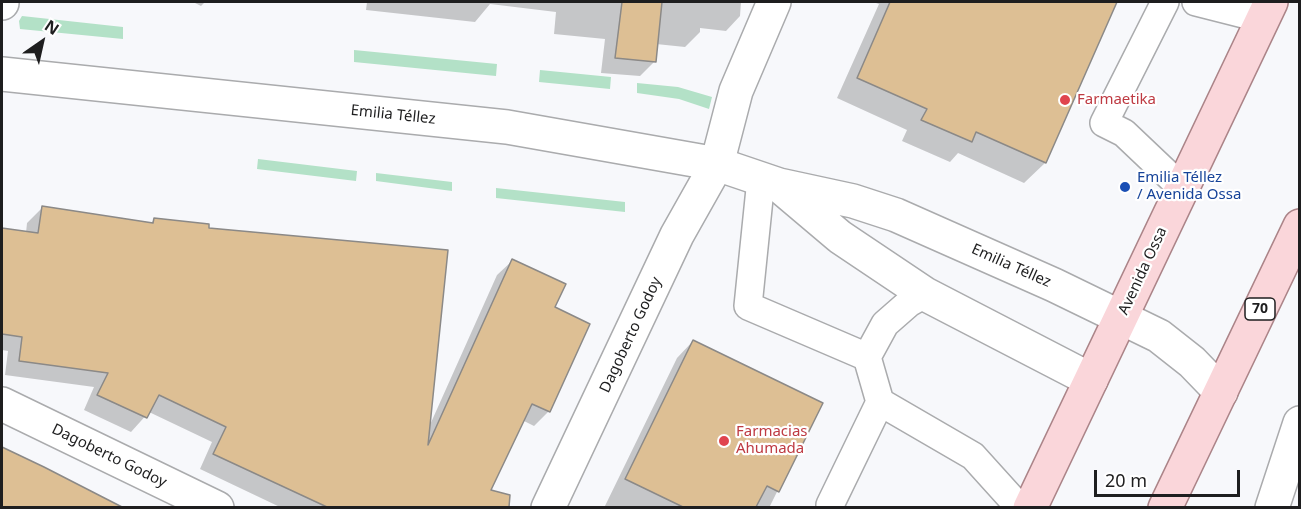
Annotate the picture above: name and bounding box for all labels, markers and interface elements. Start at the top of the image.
north arrow [12,12,72,72]
text: N [41,14,64,40]
place label: Farmaetika [1077,91,1156,109]
marker: Farmaetika [1058,93,1072,107]
street label: Emilia Téllez [350,102,436,128]
place label: Emilia Téllez / Avenida Ossa [1137,169,1241,204]
marker: Emilia Téllez / Avenida Ossa [1118,180,1132,194]
street label: Avenida Ossa [1115,224,1171,318]
street label: Emilia Téllez [968,240,1054,292]
street label: Dagoberto Godoy [596,274,666,396]
road number: 70 [1245,298,1275,320]
street label: Dagoberto Godoy [49,420,169,492]
place label: Farmacias Ahumada [736,423,808,458]
marker: Farmacias Ahumada [717,434,731,448]
scale bar [1097,458,1242,496]
text: 20 m [1105,468,1147,492]

